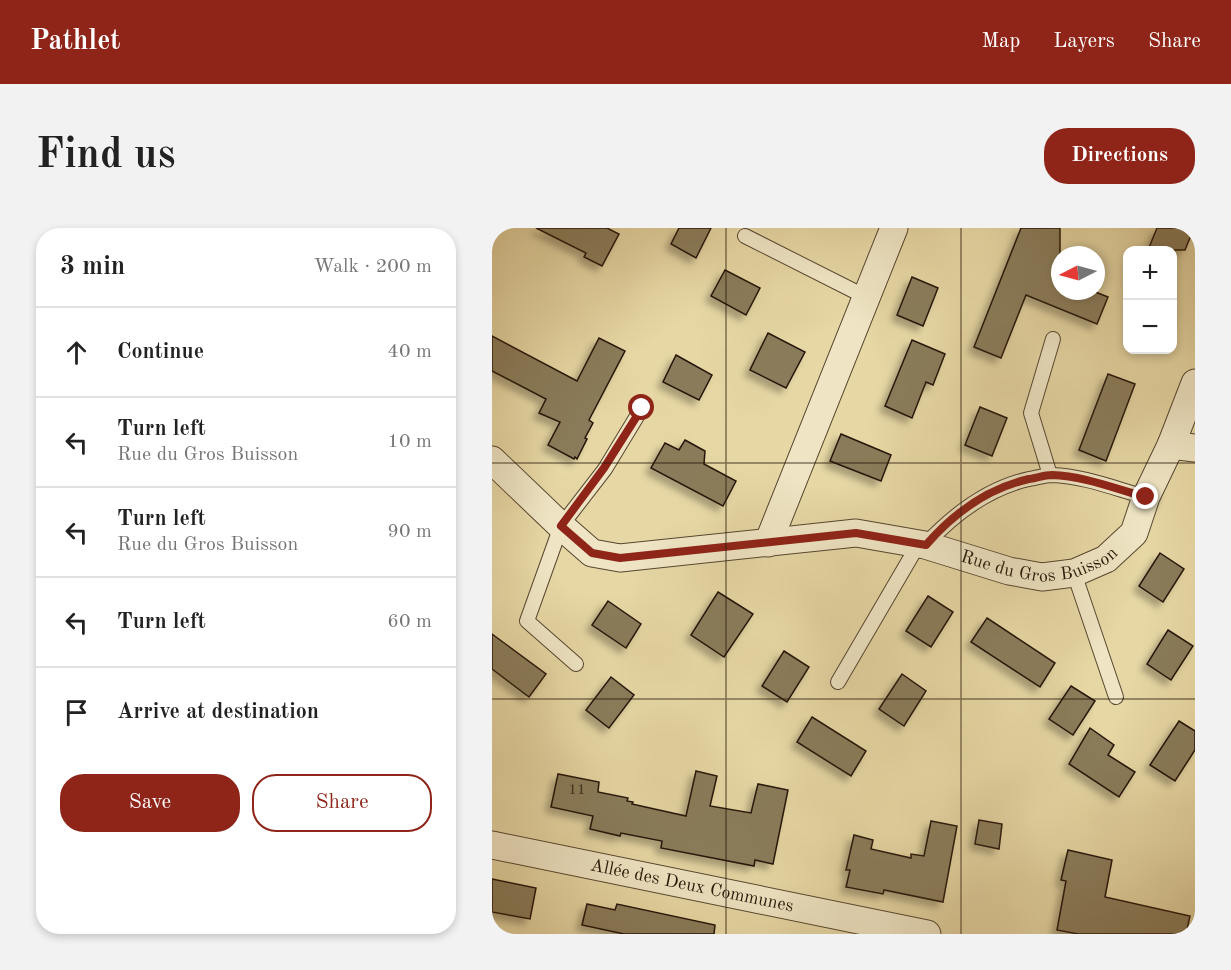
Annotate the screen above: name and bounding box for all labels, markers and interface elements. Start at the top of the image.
text: Pathlet [30,28,121,56]
text: Map [981,31,1020,52]
text: Layers [1053,31,1115,52]
text: Share [1148,31,1201,52]
button: Directions [1044,128,1195,184]
text: Find us [36,135,175,177]
north arrow [1051,246,1105,300]
map controls [1123,246,1177,354]
button: + [1123,246,1177,300]
text: 3 min [60,254,125,280]
text: Walk · 200 m [313,257,432,277]
button: − [1123,300,1177,354]
icon: ahead [60,336,93,369]
text: Continue [117,341,204,363]
text: 40 m [387,342,432,362]
route start [628,394,654,420]
text: Turn left [117,418,206,440]
icon: left [60,426,93,459]
text: 10 m [387,432,432,452]
text: Rue du Gros Buisson [117,445,298,465]
route end [1132,483,1158,509]
text: Turn left [117,508,206,530]
icon: left [60,516,93,549]
text: 90 m [387,522,432,542]
text: Rue du Gros Buisson [117,535,298,555]
street label: Rue du Gros Buisson [959,544,1122,586]
icon: left [60,606,93,639]
text: Turn left [117,611,206,633]
text: 60 m [387,612,432,632]
icon: arrive [60,696,93,729]
text: Arrive at destination [117,701,319,723]
button: Save [60,774,240,832]
button: Share [252,774,432,832]
house number: 11 [568,783,586,798]
street label: Allée des Deux Communes [589,856,795,916]

